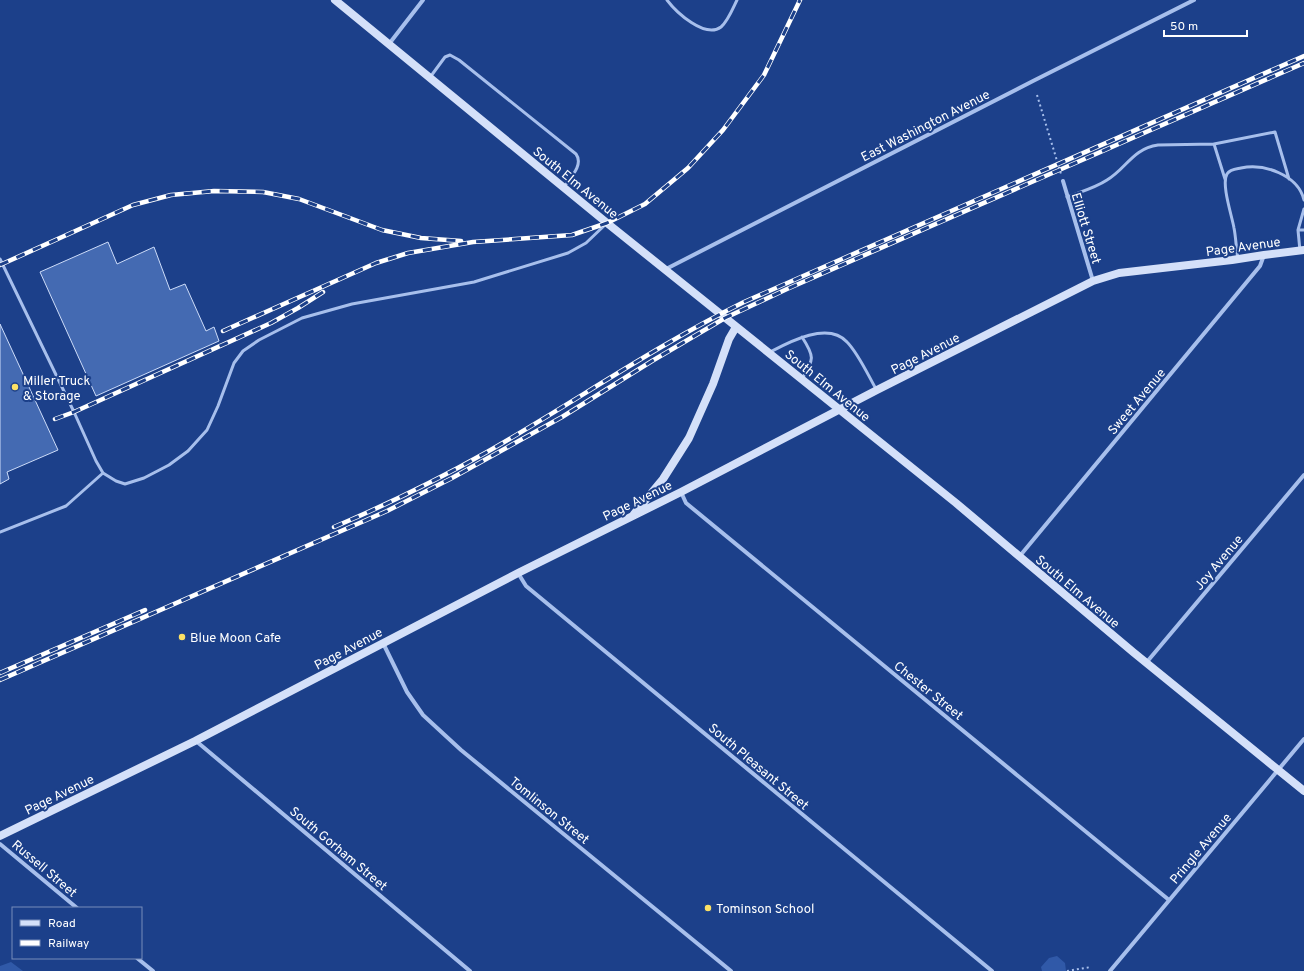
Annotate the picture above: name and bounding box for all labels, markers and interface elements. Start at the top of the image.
scale bar [1164,12,1247,38]
text: 50 m [1170,19,1198,35]
street label: East Washington Avenue [859,87,993,166]
street label: South Elm Avenue [529,144,621,223]
street label: Elliott Street [1067,191,1104,266]
street label: Page Avenue [1205,235,1282,261]
street label: Page Avenue [889,331,963,379]
street label: South Elm Avenue [781,347,873,426]
street label: Sweet Avenue [1105,366,1170,439]
place label: Miller Truck & Storage [23,374,90,405]
marker: Miller Truck & Storage [10,382,20,392]
street label: Page Avenue [601,478,675,525]
street label: Joy Avenue [1192,532,1247,594]
street label: South Elm Avenue [1031,553,1122,633]
street label: Page Avenue [312,625,386,674]
place label: Blue Moon Cafe [190,631,281,647]
marker: Blue Moon Cafe [177,632,187,642]
street label: Chester Street [890,659,966,724]
street label: South Pleasant Street [704,721,811,814]
street label: Page Avenue [23,772,97,819]
street label: Tomlinson Street [506,775,592,849]
street label: South Gorham Street [286,804,390,895]
street label: Pringle Avenue [1167,811,1236,888]
street label: Russell Street [8,838,80,902]
place label: Tominson School [716,902,814,918]
marker: Tominson School [703,903,713,913]
legend [12,907,142,959]
text: Road [48,916,76,932]
text: Railway [48,936,89,952]

